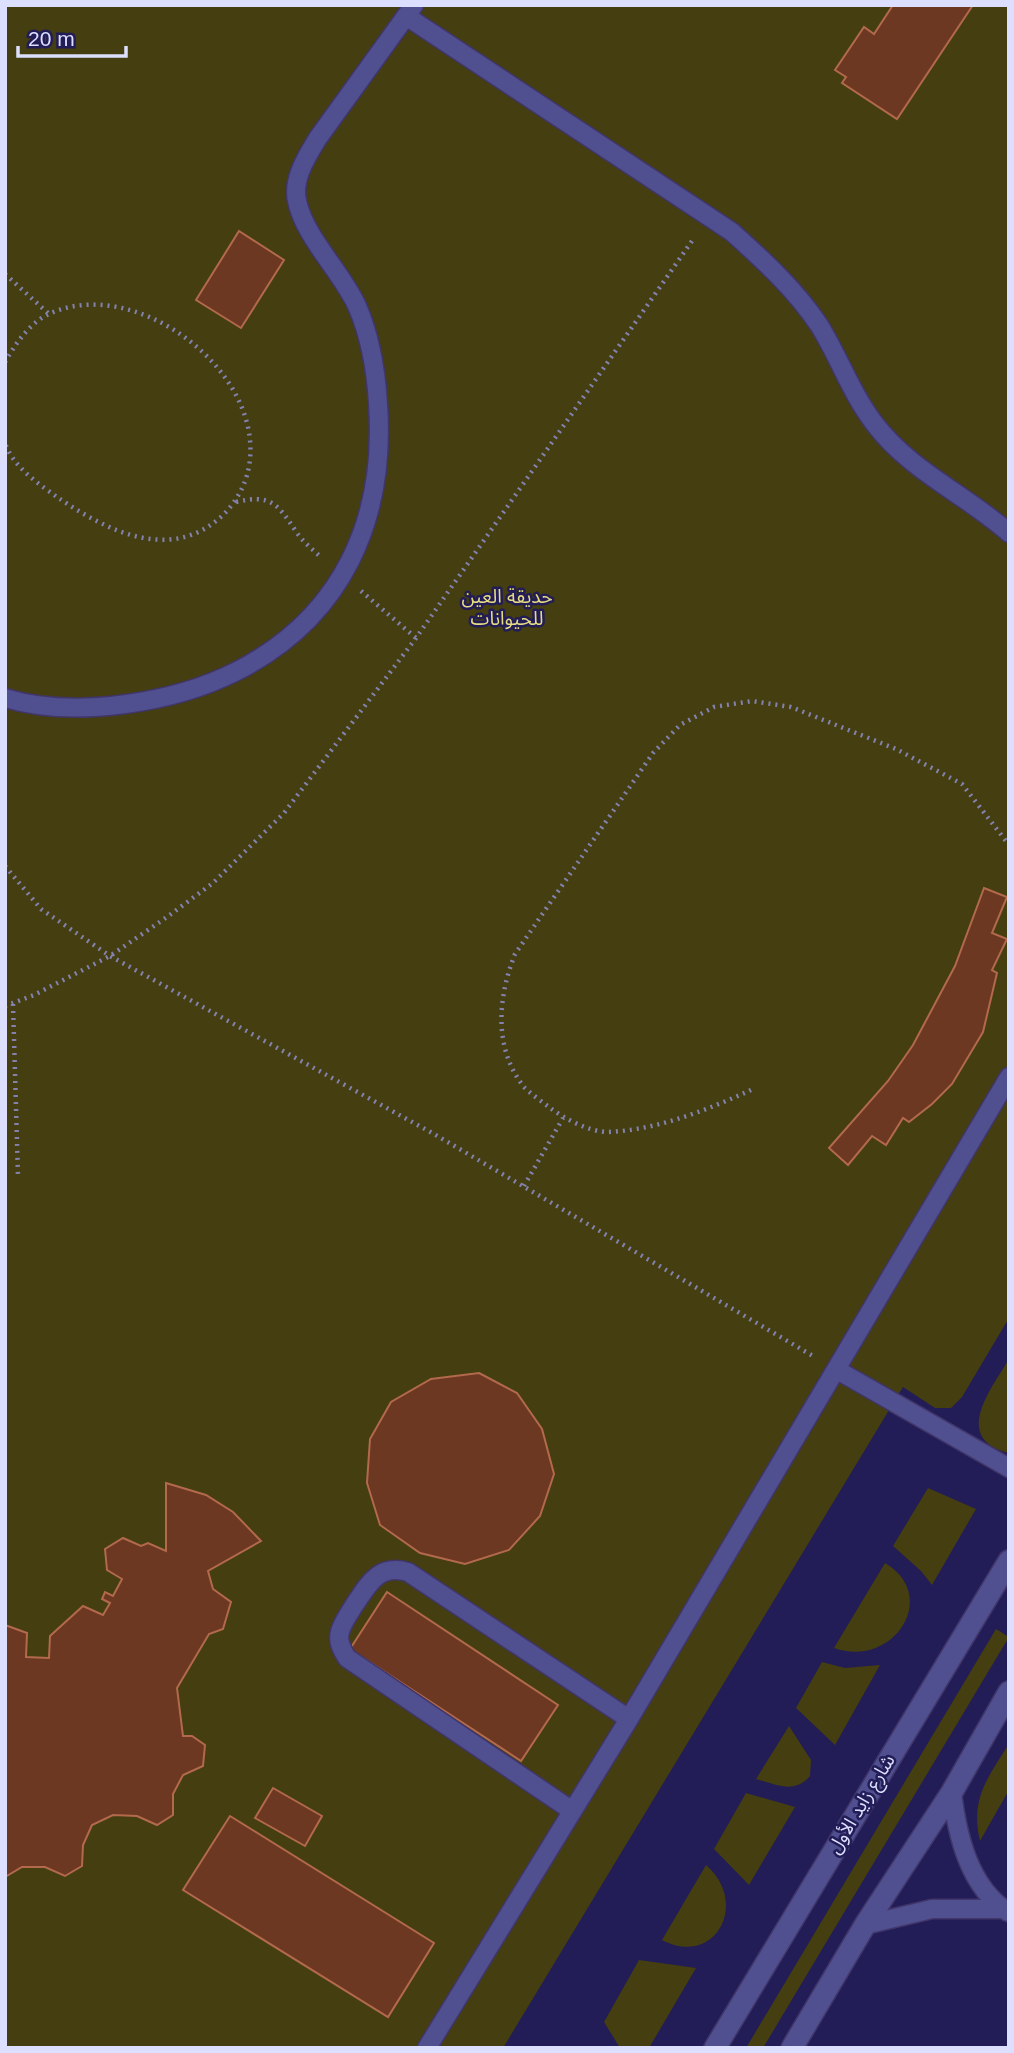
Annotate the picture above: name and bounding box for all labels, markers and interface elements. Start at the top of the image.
scale bar [18,14,126,58]
text: 20 m [28,27,75,50]
park label: حديقة العين للحيوانات [461,586,553,630]
street label: شارع زايد الأول [823,1751,901,1859]

